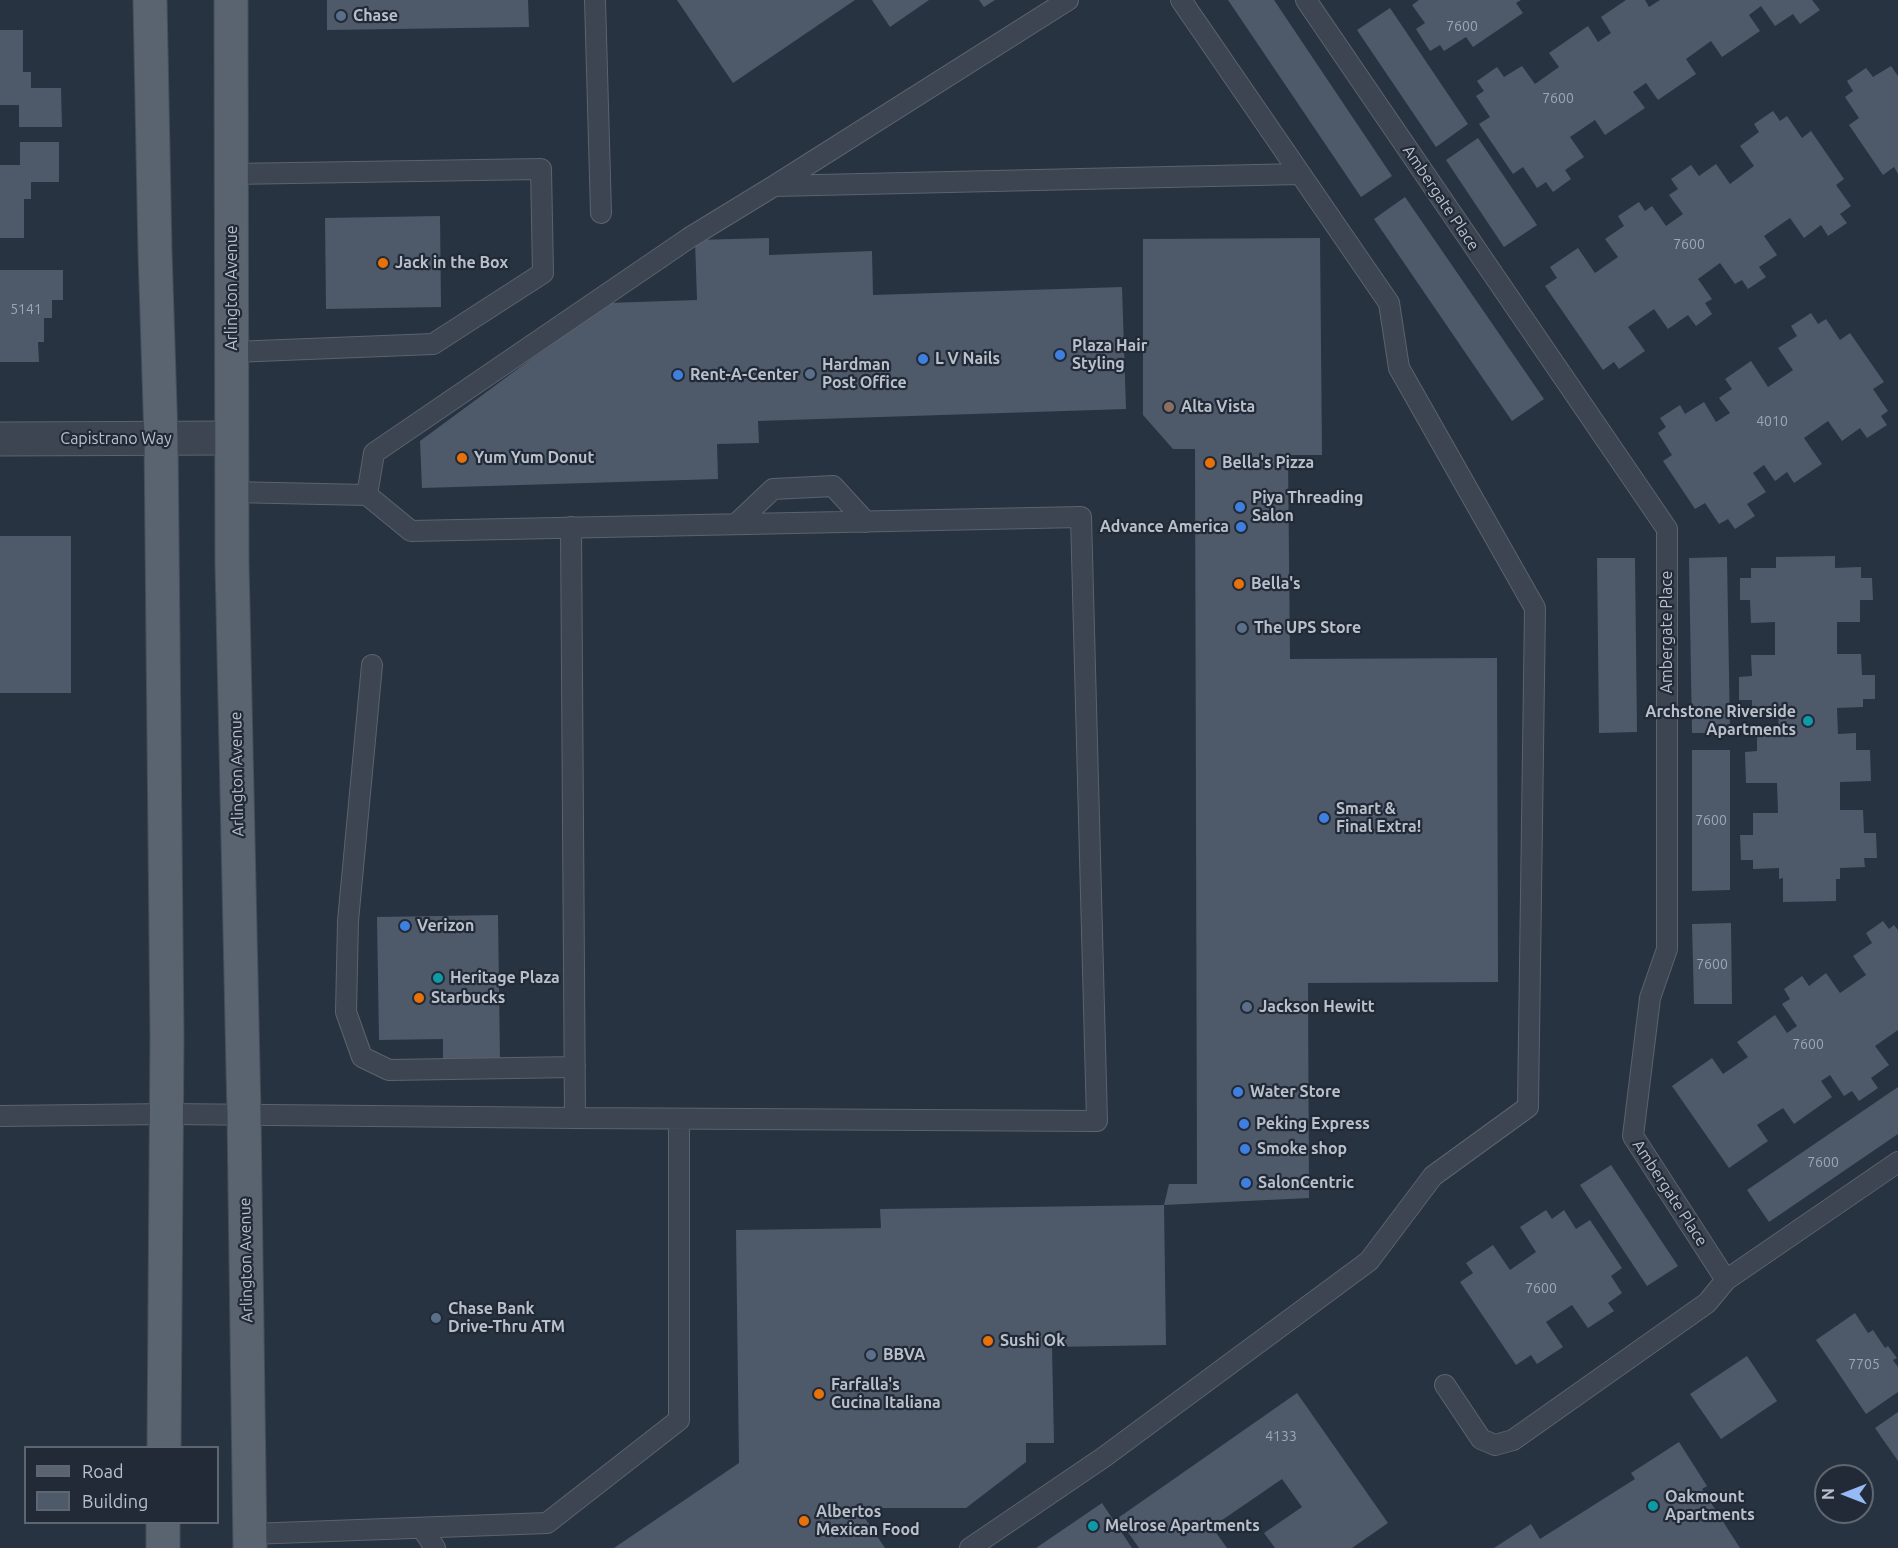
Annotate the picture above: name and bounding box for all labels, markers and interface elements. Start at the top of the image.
place label: Chase [353,6,398,26]
marker: Chase [334,9,348,23]
house number: 7600 [1446,18,1478,34]
house number: 7600 [1542,90,1574,106]
street label: Ambergate Place [1399,142,1483,254]
street label: Arlington Avenue [222,225,242,351]
house number: 7600 [1673,236,1705,252]
place label: Jack in the Box [395,253,508,273]
marker: Jack in the Box [376,256,390,270]
house number: 5141 [10,301,42,317]
place label: Plaza Hair Styling [1072,336,1147,374]
marker: Plaza Hair Styling [1053,348,1067,362]
place label: L V Nails [935,349,1000,369]
marker: L V Nails [916,352,930,366]
place label: Hardman Post Office [822,355,907,393]
place label: Rent-A-Center [690,365,798,385]
marker: Hardman Post Office [803,367,817,381]
marker: Rent-A-Center [671,368,685,382]
place label: Alta Vista [1181,397,1255,417]
marker: Alta Vista [1162,400,1176,414]
house number: 4010 [1756,413,1788,429]
street label: Capistrano Way [60,429,172,449]
place label: Yum Yum Donut [474,448,594,468]
marker: Yum Yum Donut [455,451,469,465]
place label: Bella's Pizza [1222,453,1314,473]
marker: Bella's Pizza [1203,456,1217,470]
place label: Piya Threading Salon [1252,488,1363,526]
marker: Piya Threading Salon [1233,500,1247,514]
place label: Advance America [1100,517,1229,537]
marker: Advance America [1234,520,1248,534]
street label: Ambergate Place [1657,571,1677,693]
place label: Bella's [1251,574,1301,594]
marker: Bella's [1232,577,1246,591]
place label: The UPS Store [1254,618,1361,638]
marker: The UPS Store [1235,621,1249,635]
place label: Archstone Riverside Apartments [1645,702,1796,740]
street label: Arlington Avenue [226,711,248,837]
marker: Archstone Riverside Apartments [1801,714,1815,728]
place label: Smart & Final Extra! [1336,799,1421,837]
marker: Smart & Final Extra! [1317,811,1331,825]
house number: 7600 [1695,812,1727,828]
place label: Verizon [417,916,474,936]
marker: Verizon [398,919,412,933]
house number: 7600 [1696,956,1728,972]
place label: Heritage Plaza [450,968,560,988]
marker: Heritage Plaza [431,971,445,985]
place label: Starbucks [431,988,505,1008]
marker: Starbucks [412,991,426,1005]
place label: Jackson Hewitt [1259,997,1375,1017]
marker: Jackson Hewitt [1240,1000,1254,1014]
house number: 7600 [1792,1036,1824,1052]
place label: Water Store [1250,1082,1341,1102]
marker: Water Store [1231,1085,1245,1099]
place label: Peking Express [1256,1114,1370,1134]
marker: Peking Express [1237,1117,1251,1131]
street label: Ambergate Place [1628,1136,1712,1250]
place label: Smoke shop [1257,1139,1347,1159]
marker: Smoke shop [1238,1142,1252,1156]
house number: 7600 [1807,1154,1839,1170]
place label: SalonCentric [1258,1173,1354,1193]
marker: SalonCentric [1239,1176,1253,1190]
street label: Arlington Avenue [235,1197,257,1323]
house number: 7600 [1525,1280,1557,1296]
place label: Chase Bank Drive-Thru ATM [448,1299,565,1337]
marker: Chase Bank Drive-Thru ATM [429,1311,443,1325]
place label: Sushi Ok [1000,1331,1065,1351]
marker: Sushi Ok [981,1334,995,1348]
place label: BBVA [883,1345,925,1365]
marker: BBVA [864,1348,878,1362]
house number: 7705 [1848,1356,1880,1372]
place label: Farfalla's Cucina Italiana [831,1375,941,1413]
marker: Farfalla's Cucina Italiana [812,1387,826,1401]
house number: 4133 [1265,1428,1297,1444]
legend [24,1446,219,1524]
text: Road [82,1461,124,1481]
north arrow [1814,1464,1874,1524]
place label: Oakmount Apartments [1665,1487,1755,1525]
text: N [1819,1488,1837,1500]
text: Building [82,1491,148,1511]
marker: Oakmount Apartments [1646,1499,1660,1513]
place label: Albertos Mexican Food [816,1502,920,1540]
marker: Albertos Mexican Food [797,1514,811,1528]
place label: Melrose Apartments [1105,1516,1260,1536]
marker: Melrose Apartments [1086,1519,1100,1533]

